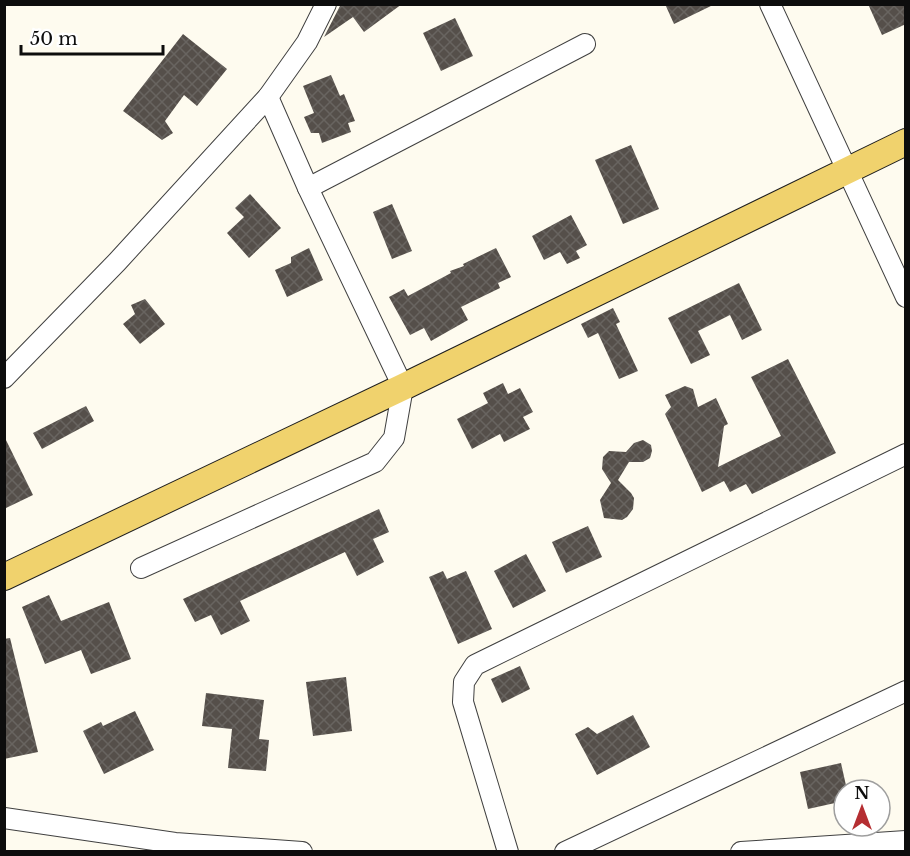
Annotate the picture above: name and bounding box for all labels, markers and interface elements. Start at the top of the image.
scale bar [21,18,164,56]
text: 50 m [30,28,78,50]
north arrow [832,778,892,838]
text: N [854,783,870,803]

